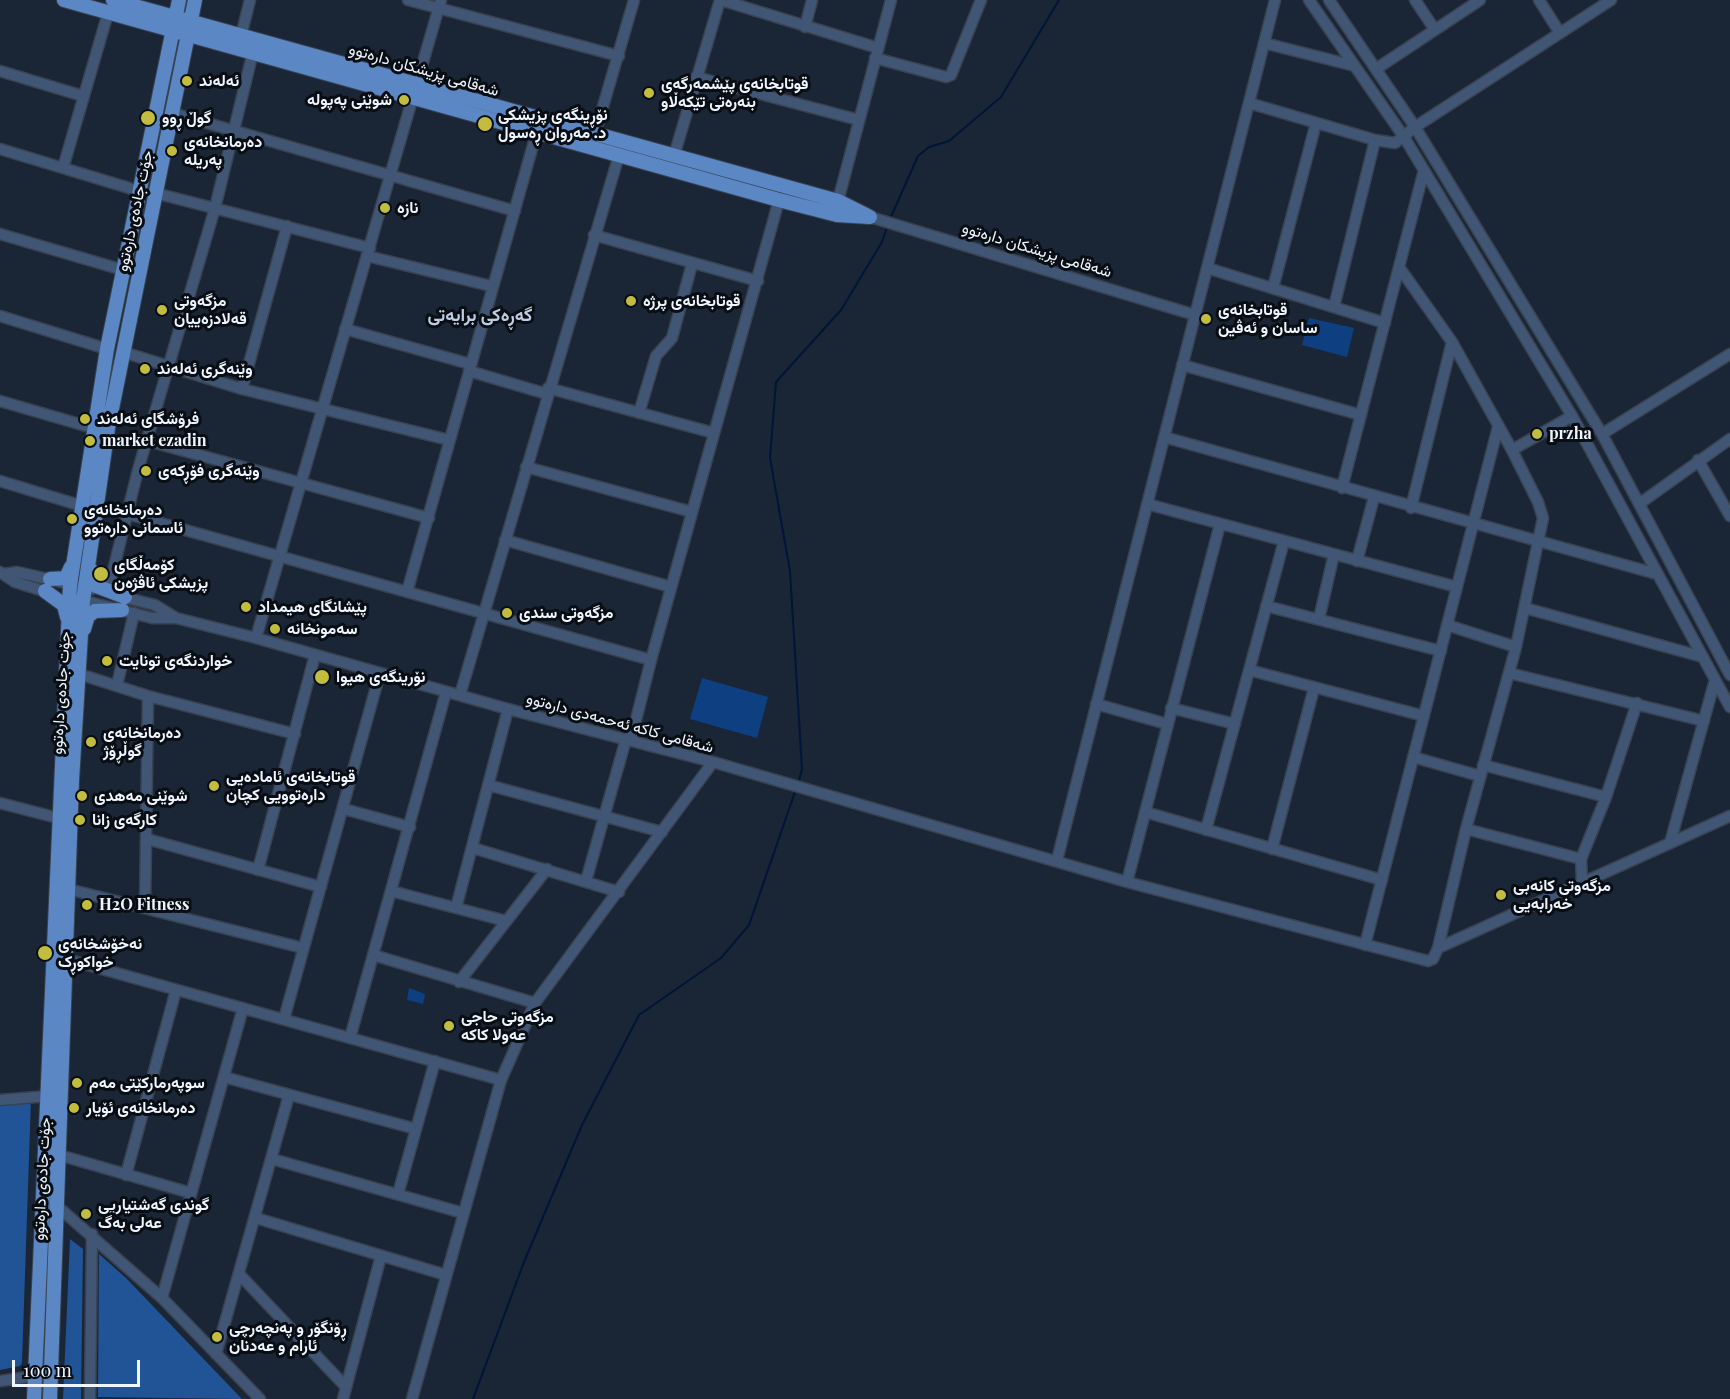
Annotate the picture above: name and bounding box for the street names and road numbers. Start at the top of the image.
street label: شەقامی پزیشکان دارەتوو [347,39,501,101]
street label: جۆت جادەی دارەتوو [113,149,157,273]
street label: شەقامی پزیشکان دارەتوو [960,218,1114,282]
street label: جۆت جادەی دارەتوو [47,631,75,755]
street label: شەقامی کاکە ئەحمەدی دارەتوو [524,689,716,757]
street label: جۆت جادەی دارەتوو [29,1117,55,1241]

